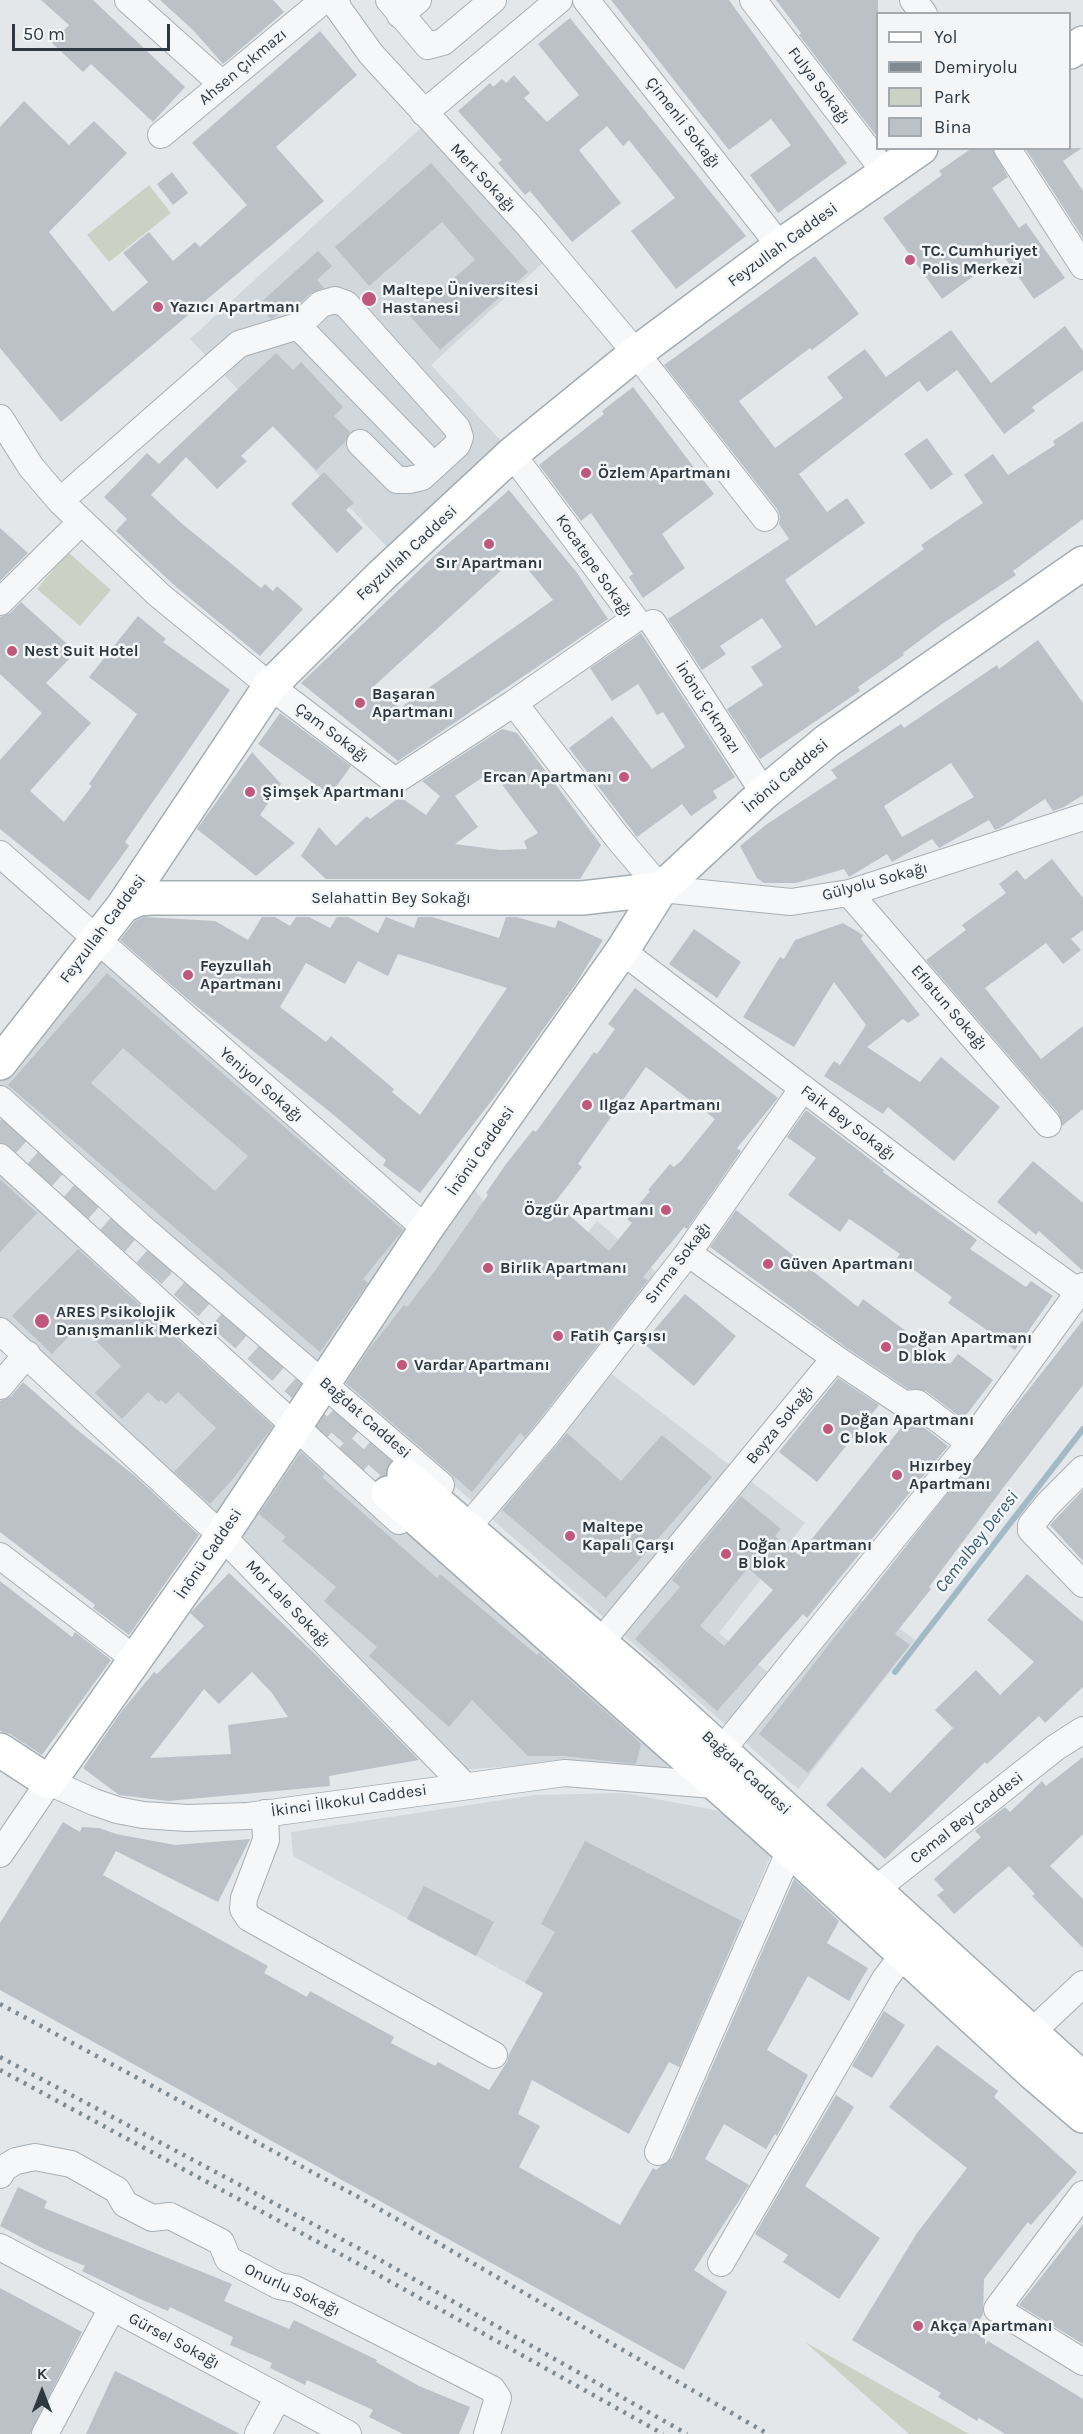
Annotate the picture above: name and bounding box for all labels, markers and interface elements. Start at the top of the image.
scale bar [15,12,172,50]
legend [876,12,1071,150]
text: 50 m [23,23,65,45]
street label: Ahsen Çıkmazı [195,25,291,109]
text: Yol [934,26,958,48]
street label: Fulya Sokağı [784,43,854,129]
text: Demiryolu [934,56,1018,78]
street label: Çimenli Sokağı [641,74,725,172]
text: Park [934,86,971,108]
text: Bina [934,116,971,138]
street label: Mert Sokağı [446,139,520,217]
street label: Feyzullah Caddesi [724,199,842,291]
place label: TC. Cumhuriyet Polis Merkezi [922,241,1038,279]
marker: TC. Cumhuriyet Polis Merkezi [903,253,917,267]
place label: Maltepe Üniversitesi Hastanesi [382,280,539,318]
marker: Maltepe Üniversitesi Hastanesi [360,290,378,308]
place label: Yazıcı Apartmanı [170,297,300,317]
marker: Yazıcı Apartmanı [151,300,165,314]
place label: Özlem Apartmanı [598,463,731,483]
marker: Özlem Apartmanı [579,466,593,480]
street label: Feyzullah Caddesi [353,501,461,605]
street label: Kocatepe Sokağı [551,511,637,621]
marker: Sır Apartmanı [482,537,496,551]
place label: Sır Apartmanı [435,553,543,573]
place label: Nest Suit Hotel [24,641,139,661]
marker: Nest Suit Hotel [5,644,19,658]
street label: İnönü Çıkmazı [671,658,745,758]
place label: Başaran Apartmanı [372,684,453,722]
marker: Başaran Apartmanı [353,696,367,710]
street label: Çam Sokağı [291,699,373,767]
street label: İnönü Caddesi [740,735,832,817]
place label: Ercan Apartmanı [483,767,612,787]
marker: Ercan Apartmanı [617,770,631,784]
place label: Şimşek Apartmanı [262,782,405,802]
marker: Şimşek Apartmanı [243,785,257,799]
street label: Gülyolu Sokağı [820,859,930,905]
street label: Feyzullah Caddesi [56,871,150,987]
street label: Selahattin Bey Sokağı [311,888,471,908]
place label: Feyzullah Apartmanı [200,956,281,994]
street label: Eflatun Sokağı [907,961,991,1055]
marker: Feyzullah Apartmanı [181,968,195,982]
street label: Yeniyol Sokağı [215,1043,307,1127]
street label: Faik Bey Sokağı [797,1081,899,1165]
place label: Ilgaz Apartmanı [599,1095,721,1115]
marker: Ilgaz Apartmanı [580,1098,594,1112]
street label: İnönü Caddesi [443,1102,519,1200]
place label: Özgür Apartmanı [524,1200,654,1220]
marker: Özgür Apartmanı [659,1203,673,1217]
street label: Sırma Sokağı [641,1218,715,1308]
place label: Güven Apartmanı [780,1254,913,1274]
marker: Güven Apartmanı [761,1257,775,1271]
place label: Birlik Apartmanı [500,1258,627,1278]
marker: Birlik Apartmanı [481,1261,495,1275]
place label: ARES Psikolojik Danışmanlık Merkezi [56,1302,218,1340]
marker: ARES Psikolojik Danışmanlık Merkezi [33,1312,51,1330]
place label: Fatih Çarşısı [570,1326,666,1346]
place label: Doğan Apartmanı D blok [898,1328,1032,1366]
marker: Fatih Çarşısı [551,1329,565,1343]
marker: Doğan Apartmanı D blok [879,1340,893,1354]
place label: Vardar Apartmanı [414,1355,550,1375]
marker: Vardar Apartmanı [395,1358,409,1372]
street label: Bağdat Caddesi [315,1373,415,1463]
street label: Beyza Sokağı [742,1382,818,1468]
place label: Doğan Apartmanı C blok [840,1410,974,1448]
marker: Doğan Apartmanı C blok [821,1422,835,1436]
place label: Hızırbey Apartmanı [909,1456,990,1494]
marker: Hızırbey Apartmanı [890,1468,904,1482]
water label: Cemalbey Deresi [930,1487,1024,1597]
street label: İnönü Caddesi [172,1505,246,1603]
place label: Maltepe Kapalı Çarşı [582,1517,675,1555]
marker: Maltepe Kapalı Çarşı [563,1529,577,1543]
place label: Doğan Apartmanı B blok [738,1535,872,1573]
marker: Doğan Apartmanı B blok [719,1547,733,1561]
street label: Mor Lale Sokağı [241,1556,335,1652]
street label: Bağdat Caddesi [697,1727,795,1819]
street label: Cemal Bey Caddesi [907,1768,1027,1868]
street label: İkinci İlkokul Caddesi [270,1781,428,1821]
street label: Onurlu Sokağı [241,2259,343,2321]
street label: Gürsel Sokağı [125,2309,223,2373]
place label: Akça Apartmanı [930,2316,1053,2336]
marker: Akça Apartmanı [911,2319,925,2333]
north arrow [12,2362,72,2422]
text: K [37,2364,47,2383]

